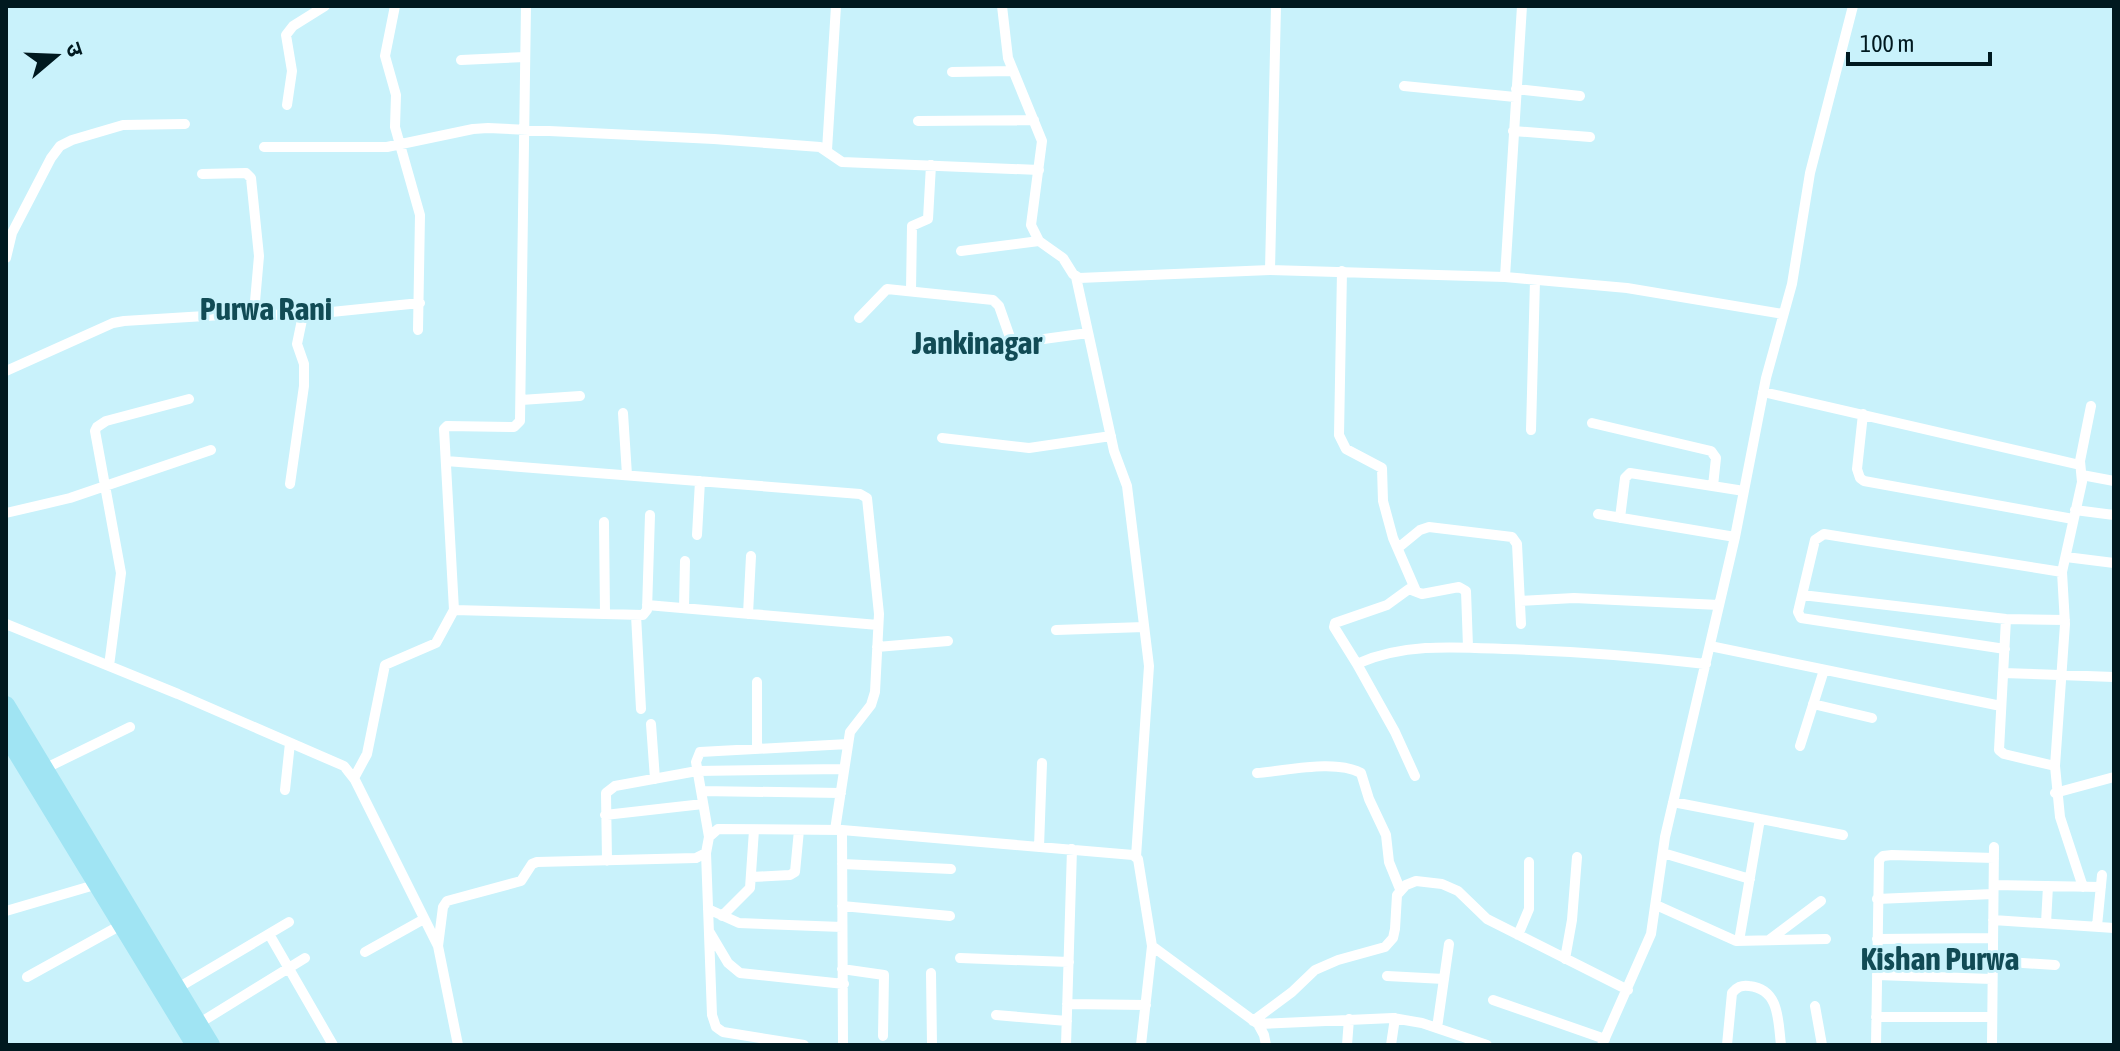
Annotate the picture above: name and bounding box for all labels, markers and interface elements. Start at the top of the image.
north arrow [16,16,96,96]
scale bar [1848,16,1990,66]
text: 100 m [1860,30,1914,57]
text: उ [61,39,90,61]
district label: Purwa Rani [200,290,332,327]
district label: Jankinagar [911,324,1042,361]
district label: Kishan Purwa [1861,940,2019,977]

